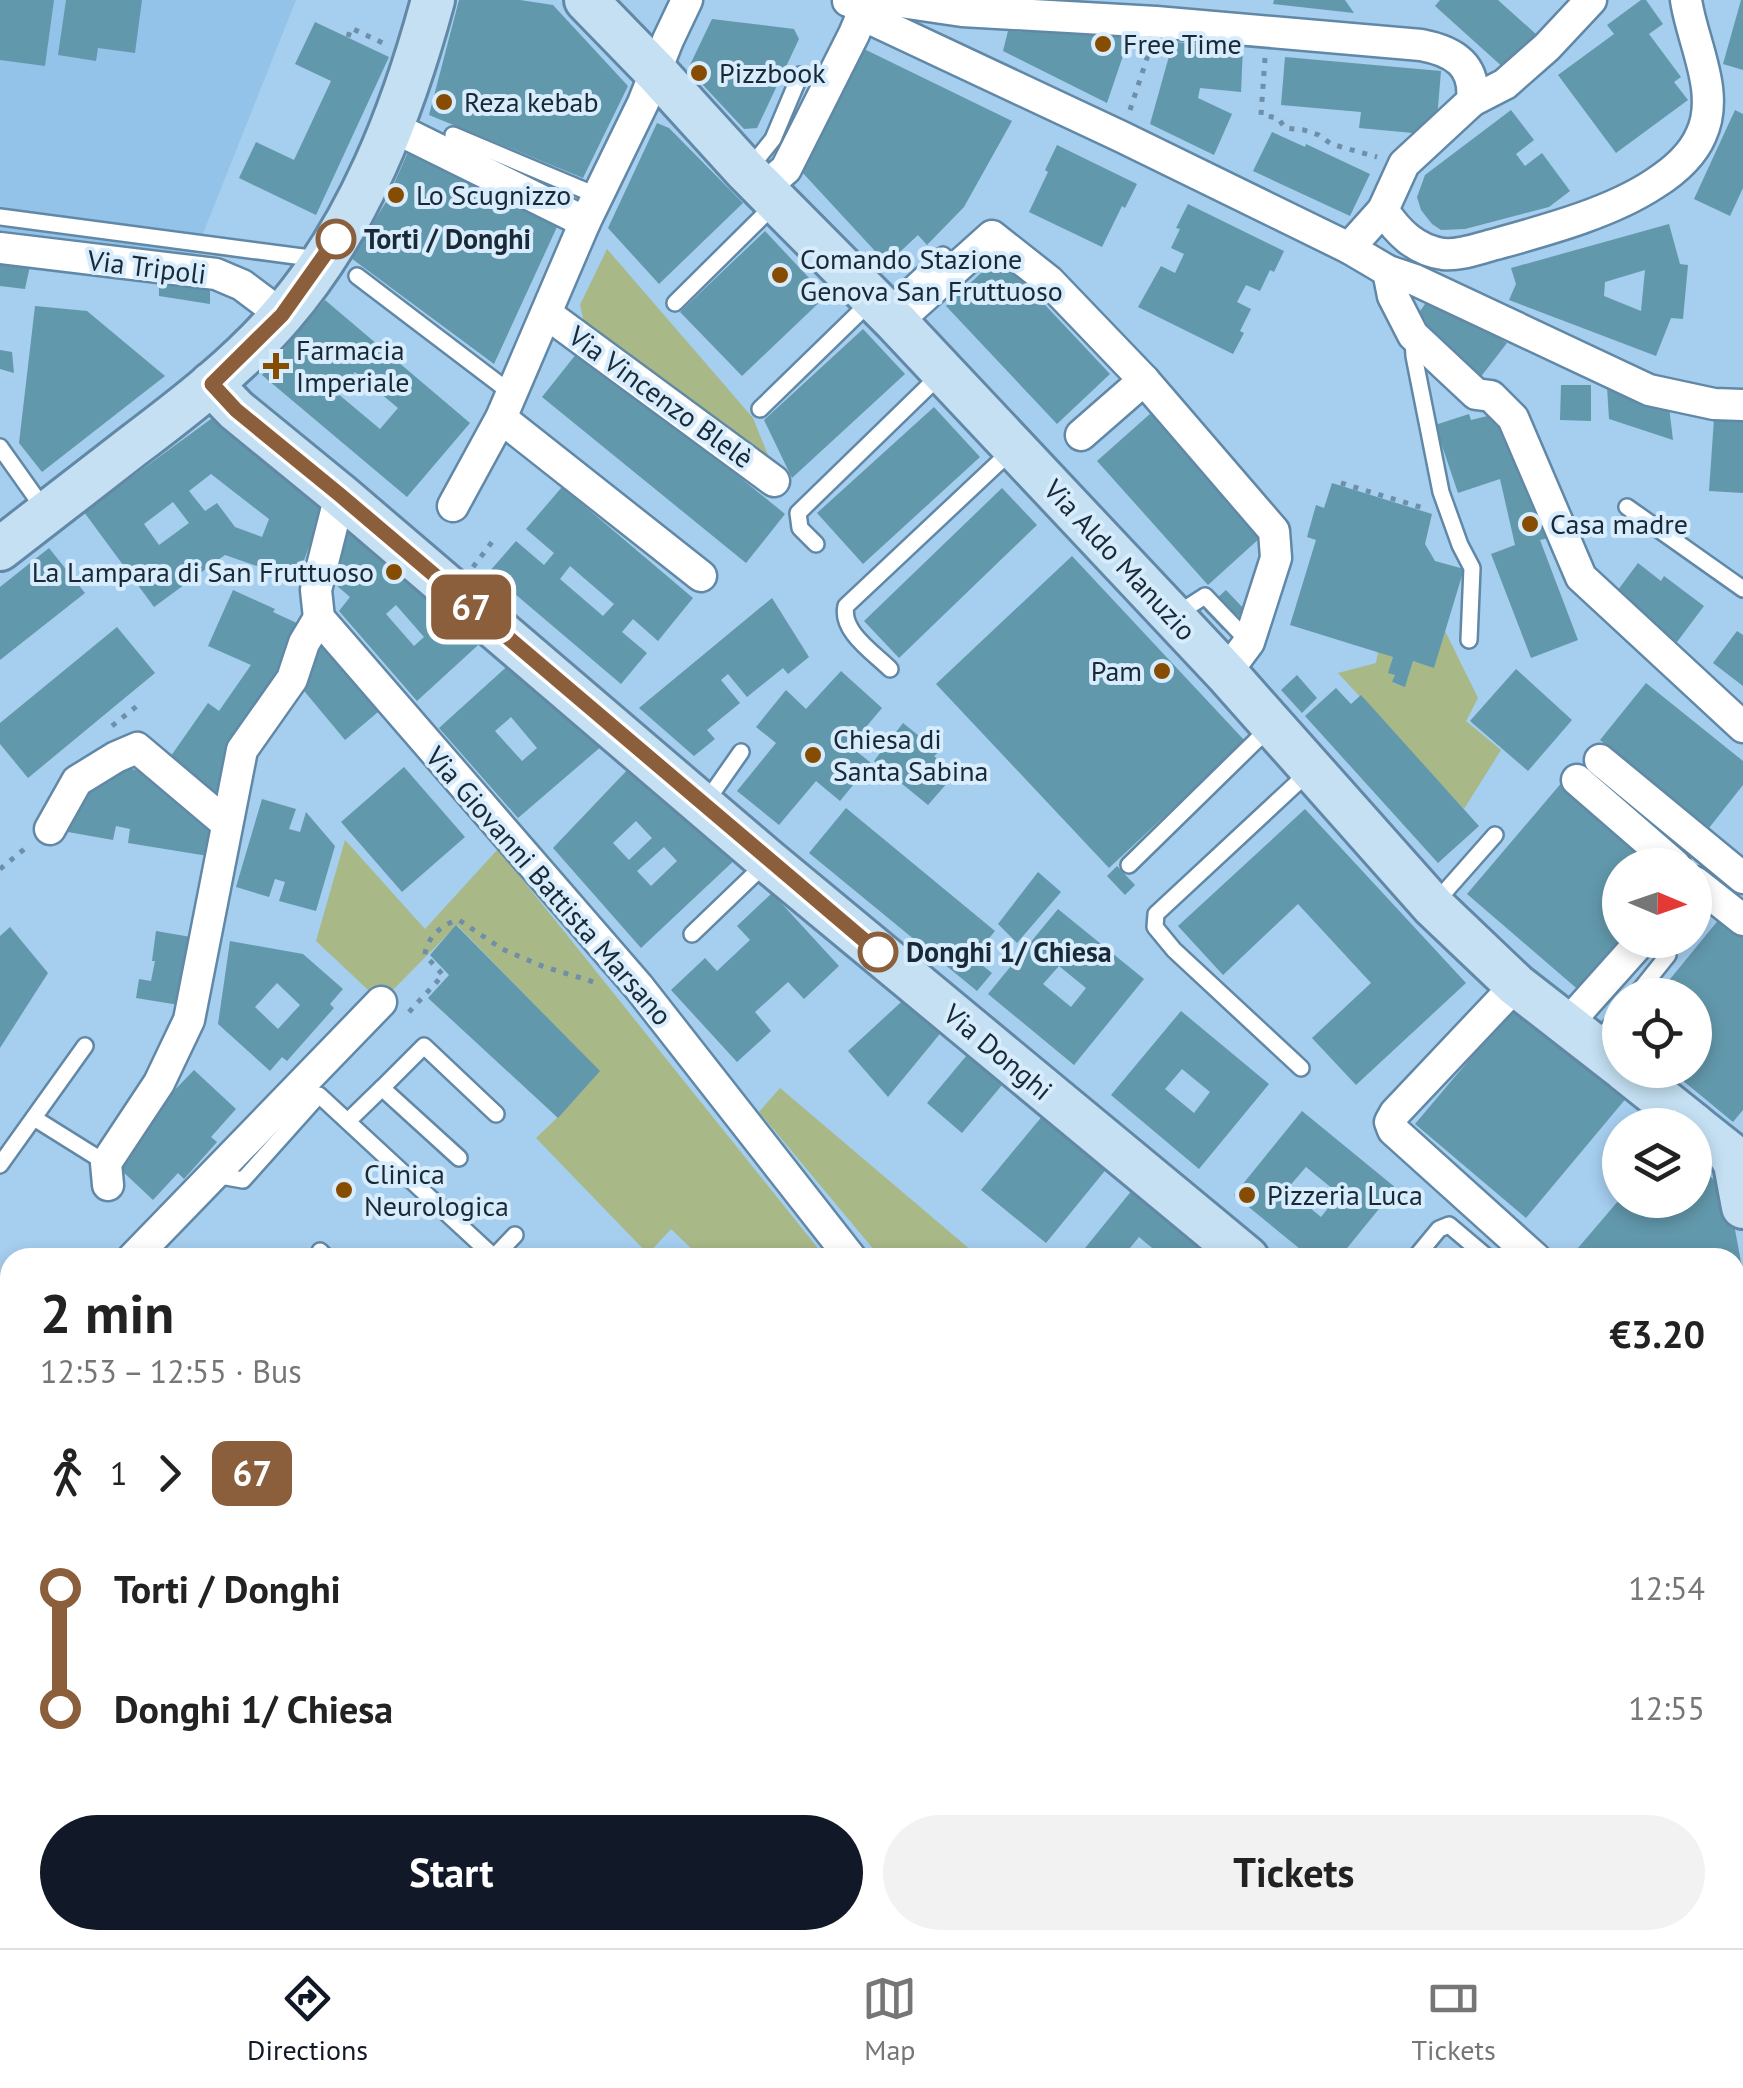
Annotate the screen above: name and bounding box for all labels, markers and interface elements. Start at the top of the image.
place label: Free Time [1123,25,1242,62]
marker: Free Time [1092,33,1114,55]
place label: Pizzbook [719,54,826,91]
marker: Pizzbook [688,62,710,84]
place label: Reza kebab [464,83,599,120]
marker: Reza kebab [433,91,455,113]
place label: Lo Scugnizzo [416,176,571,213]
marker: Lo Scugnizzo [385,184,407,206]
marker: Torti / Donghi [317,220,355,258]
place label: Torti / Donghi [364,220,531,257]
place label: Comando Stazione Genova San Fruttuoso [800,240,1063,309]
street label: Via Tripoli [85,241,209,292]
marker: Comando Stazione Genova San Fruttuoso [769,264,791,286]
street label: Via Vincenzo Blelè [561,316,761,476]
place label: Farmacia Imperiale [296,331,410,400]
marker: Farmacia Imperiale [265,355,287,377]
street label: Via Aldo Manuzio [1035,470,1205,648]
place label: Casa madre [1550,505,1688,542]
marker: Casa madre [1519,513,1541,535]
place label: La Lampara di San Fruttuoso [32,553,374,590]
marker: La Lampara di San Fruttuoso [383,561,405,583]
line badge: 67 [426,574,516,640]
text: 67 [451,584,491,630]
place label: Pam [1091,652,1142,689]
marker: Pam [1151,660,1173,682]
place label: Chiesa di Santa Sabina [833,720,989,789]
street label: Via Giovanni Battista Marsano [417,738,681,1033]
marker: Chiesa di Santa Sabina [802,744,824,766]
north arrow [1602,848,1712,958]
map controls [1602,848,1712,1218]
marker: Donghi 1/ Chiesa [859,933,897,971]
place label: Donghi 1/ Chiesa [906,933,1112,970]
button: locate [1602,978,1712,1088]
street label: Via Donghi [935,995,1060,1108]
button: layers [1602,1108,1712,1218]
place label: Clinica Neurologica [364,1155,509,1224]
place label: Pizzeria Luca [1267,1176,1423,1213]
marker: Clinica Neurologica [333,1179,355,1201]
marker: Pizzeria Luca [1236,1184,1258,1206]
text: 2 min [40,1277,174,1348]
text: €3.20 [1609,1309,1705,1358]
text: 12:53 – 12:55 · Bus [40,1350,302,1392]
icon: walk [40,1446,95,1501]
icon: forward [142,1446,197,1501]
text: 67 [232,1450,272,1496]
text: 1 [110,1452,127,1494]
text: Torti / Donghi [114,1564,341,1613]
text: 12:54 [1628,1567,1705,1609]
text: Donghi 1/ Chiesa [114,1684,393,1733]
text: 12:55 [1628,1687,1705,1729]
button: Start [40,1815,863,1930]
button: Tickets [883,1815,1705,1930]
tab: Directions [247,1971,368,2068]
tab: Map [862,1971,917,2068]
tab: Tickets [1412,1971,1496,2068]

